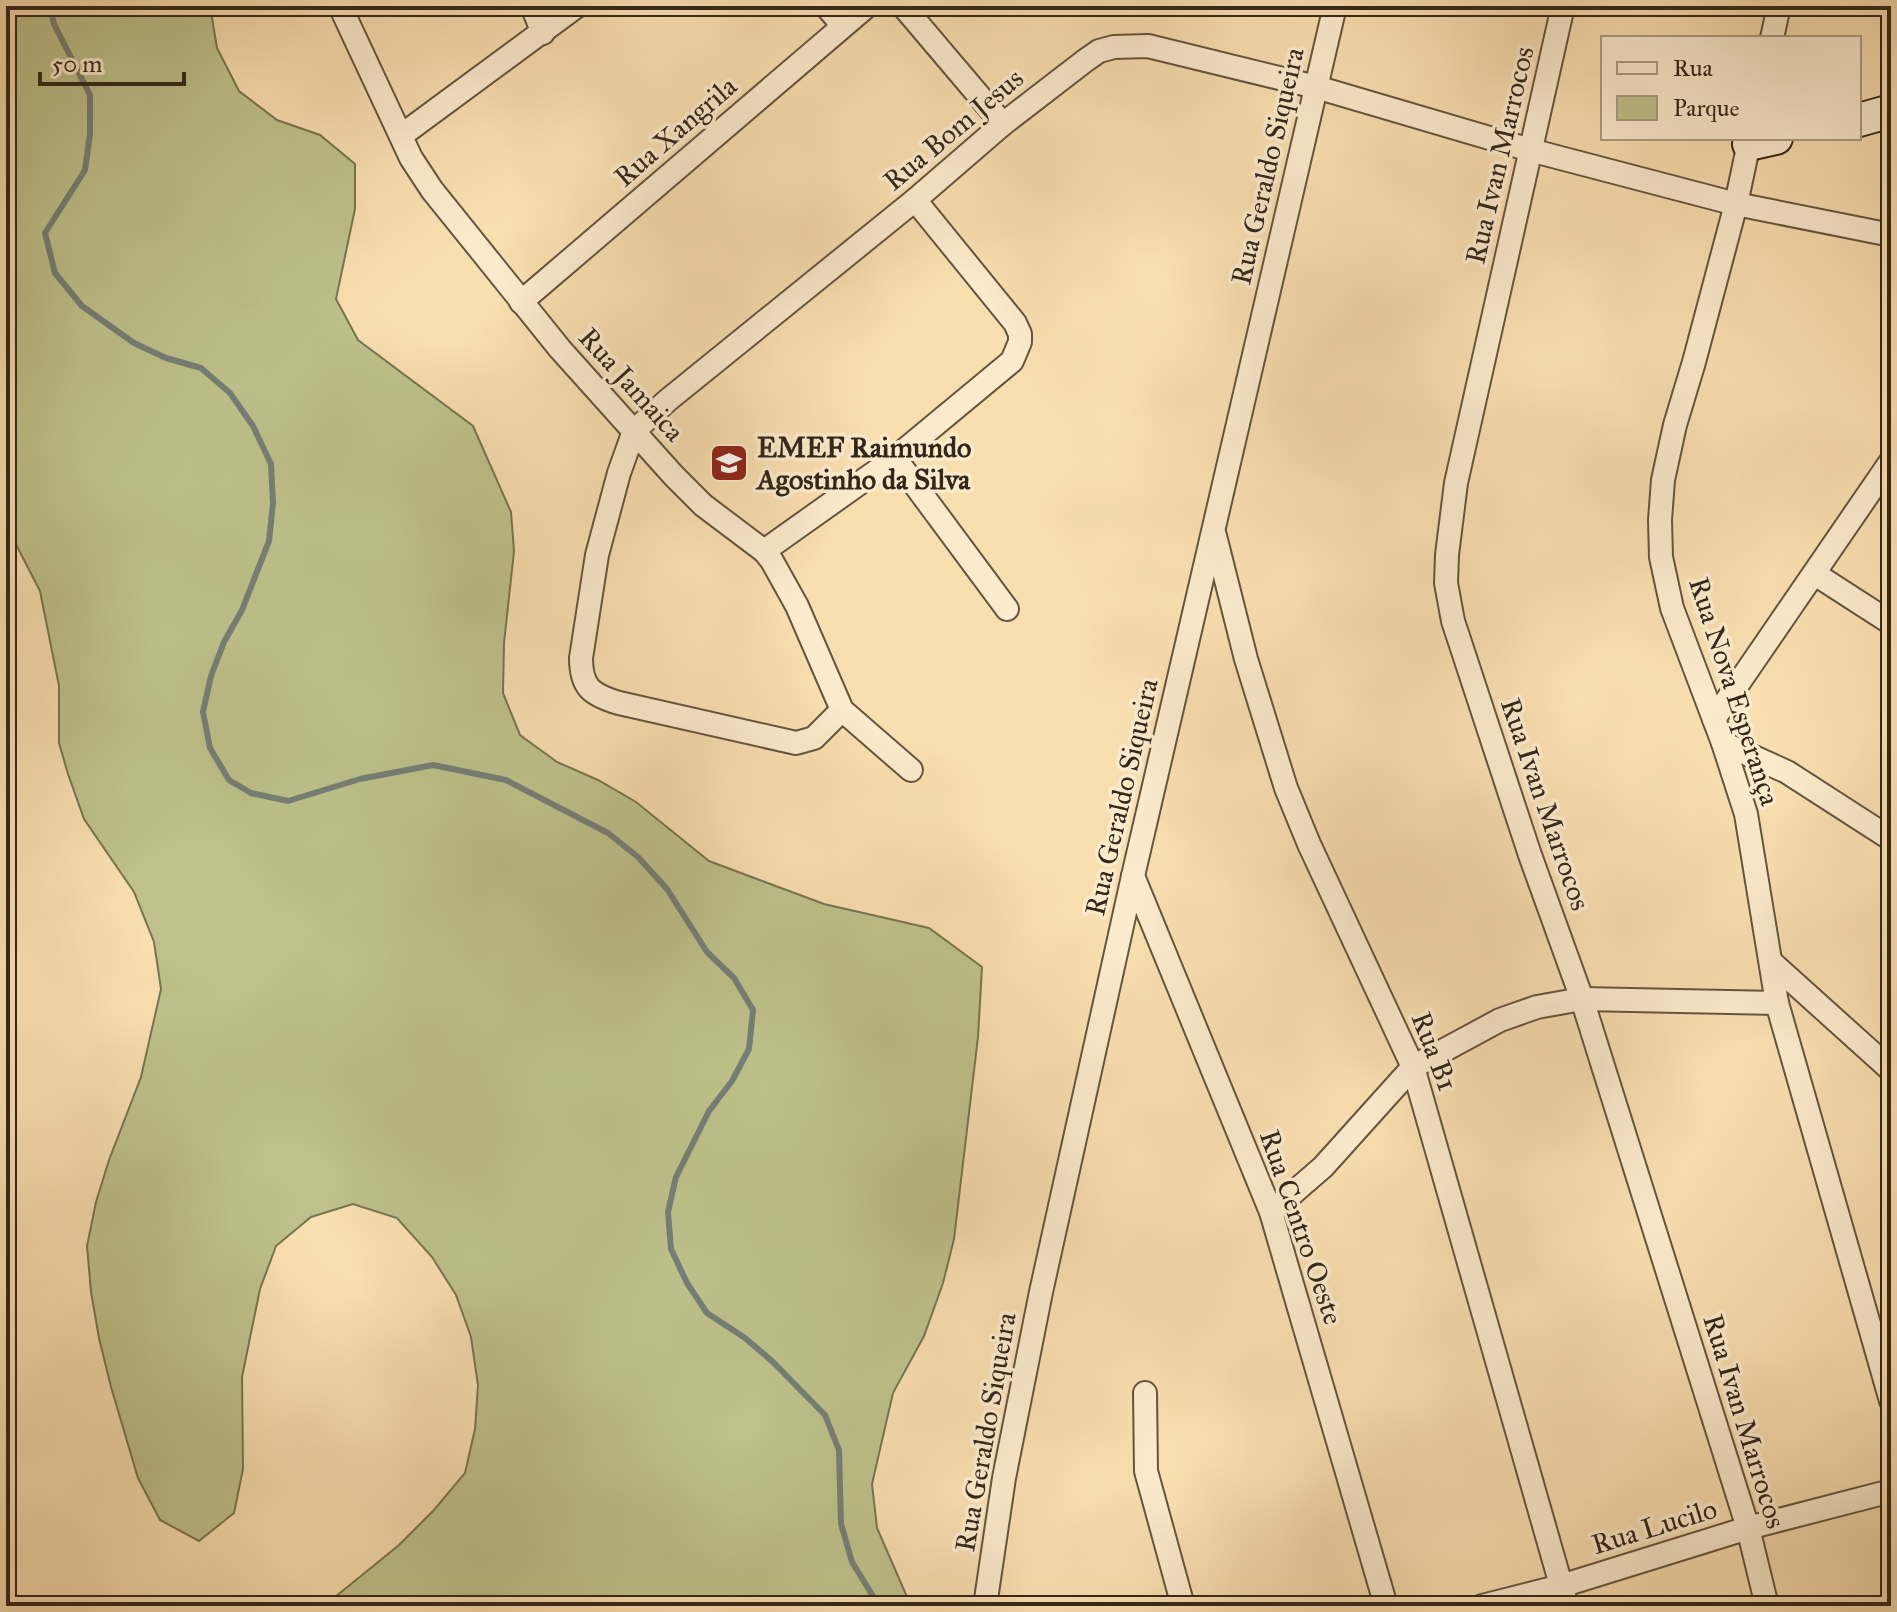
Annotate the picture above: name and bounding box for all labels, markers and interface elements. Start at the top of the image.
scale bar [40,36,184,86]
legend [1601,36,1861,140]
street label: Rua Ivan Marrocos [1457,43,1542,267]
street label: Rua Geraldo Siqueira [1223,44,1312,288]
text: 50 m [52,49,102,79]
text: Rua [1673,53,1713,83]
street label: Rua Bom Jesus [876,61,1031,198]
street label: Rua Xangrila [607,68,744,194]
text: Parque [1673,93,1740,123]
street label: Rua Jamaica [571,320,692,449]
place label: EMEF Raimundo Agostinho da Silva [755,430,971,497]
school or university icon: EMEF Raimundo Agostinho da Silva [708,442,750,484]
street label: Rua Nova Esperança [1681,573,1788,810]
street label: Rua Geraldo Siqueira [1077,675,1166,919]
street label: Rua Ivan Marrocos [1493,693,1598,915]
street label: Rua B1 [1404,1007,1466,1096]
street label: Rua Centro Oeste [1252,1125,1351,1329]
street label: Rua Geraldo Siqueira [947,1310,1024,1554]
street label: Rua Ivan Marrocos [1695,1310,1794,1532]
street label: Rua Lucilo [1587,1491,1721,1562]

